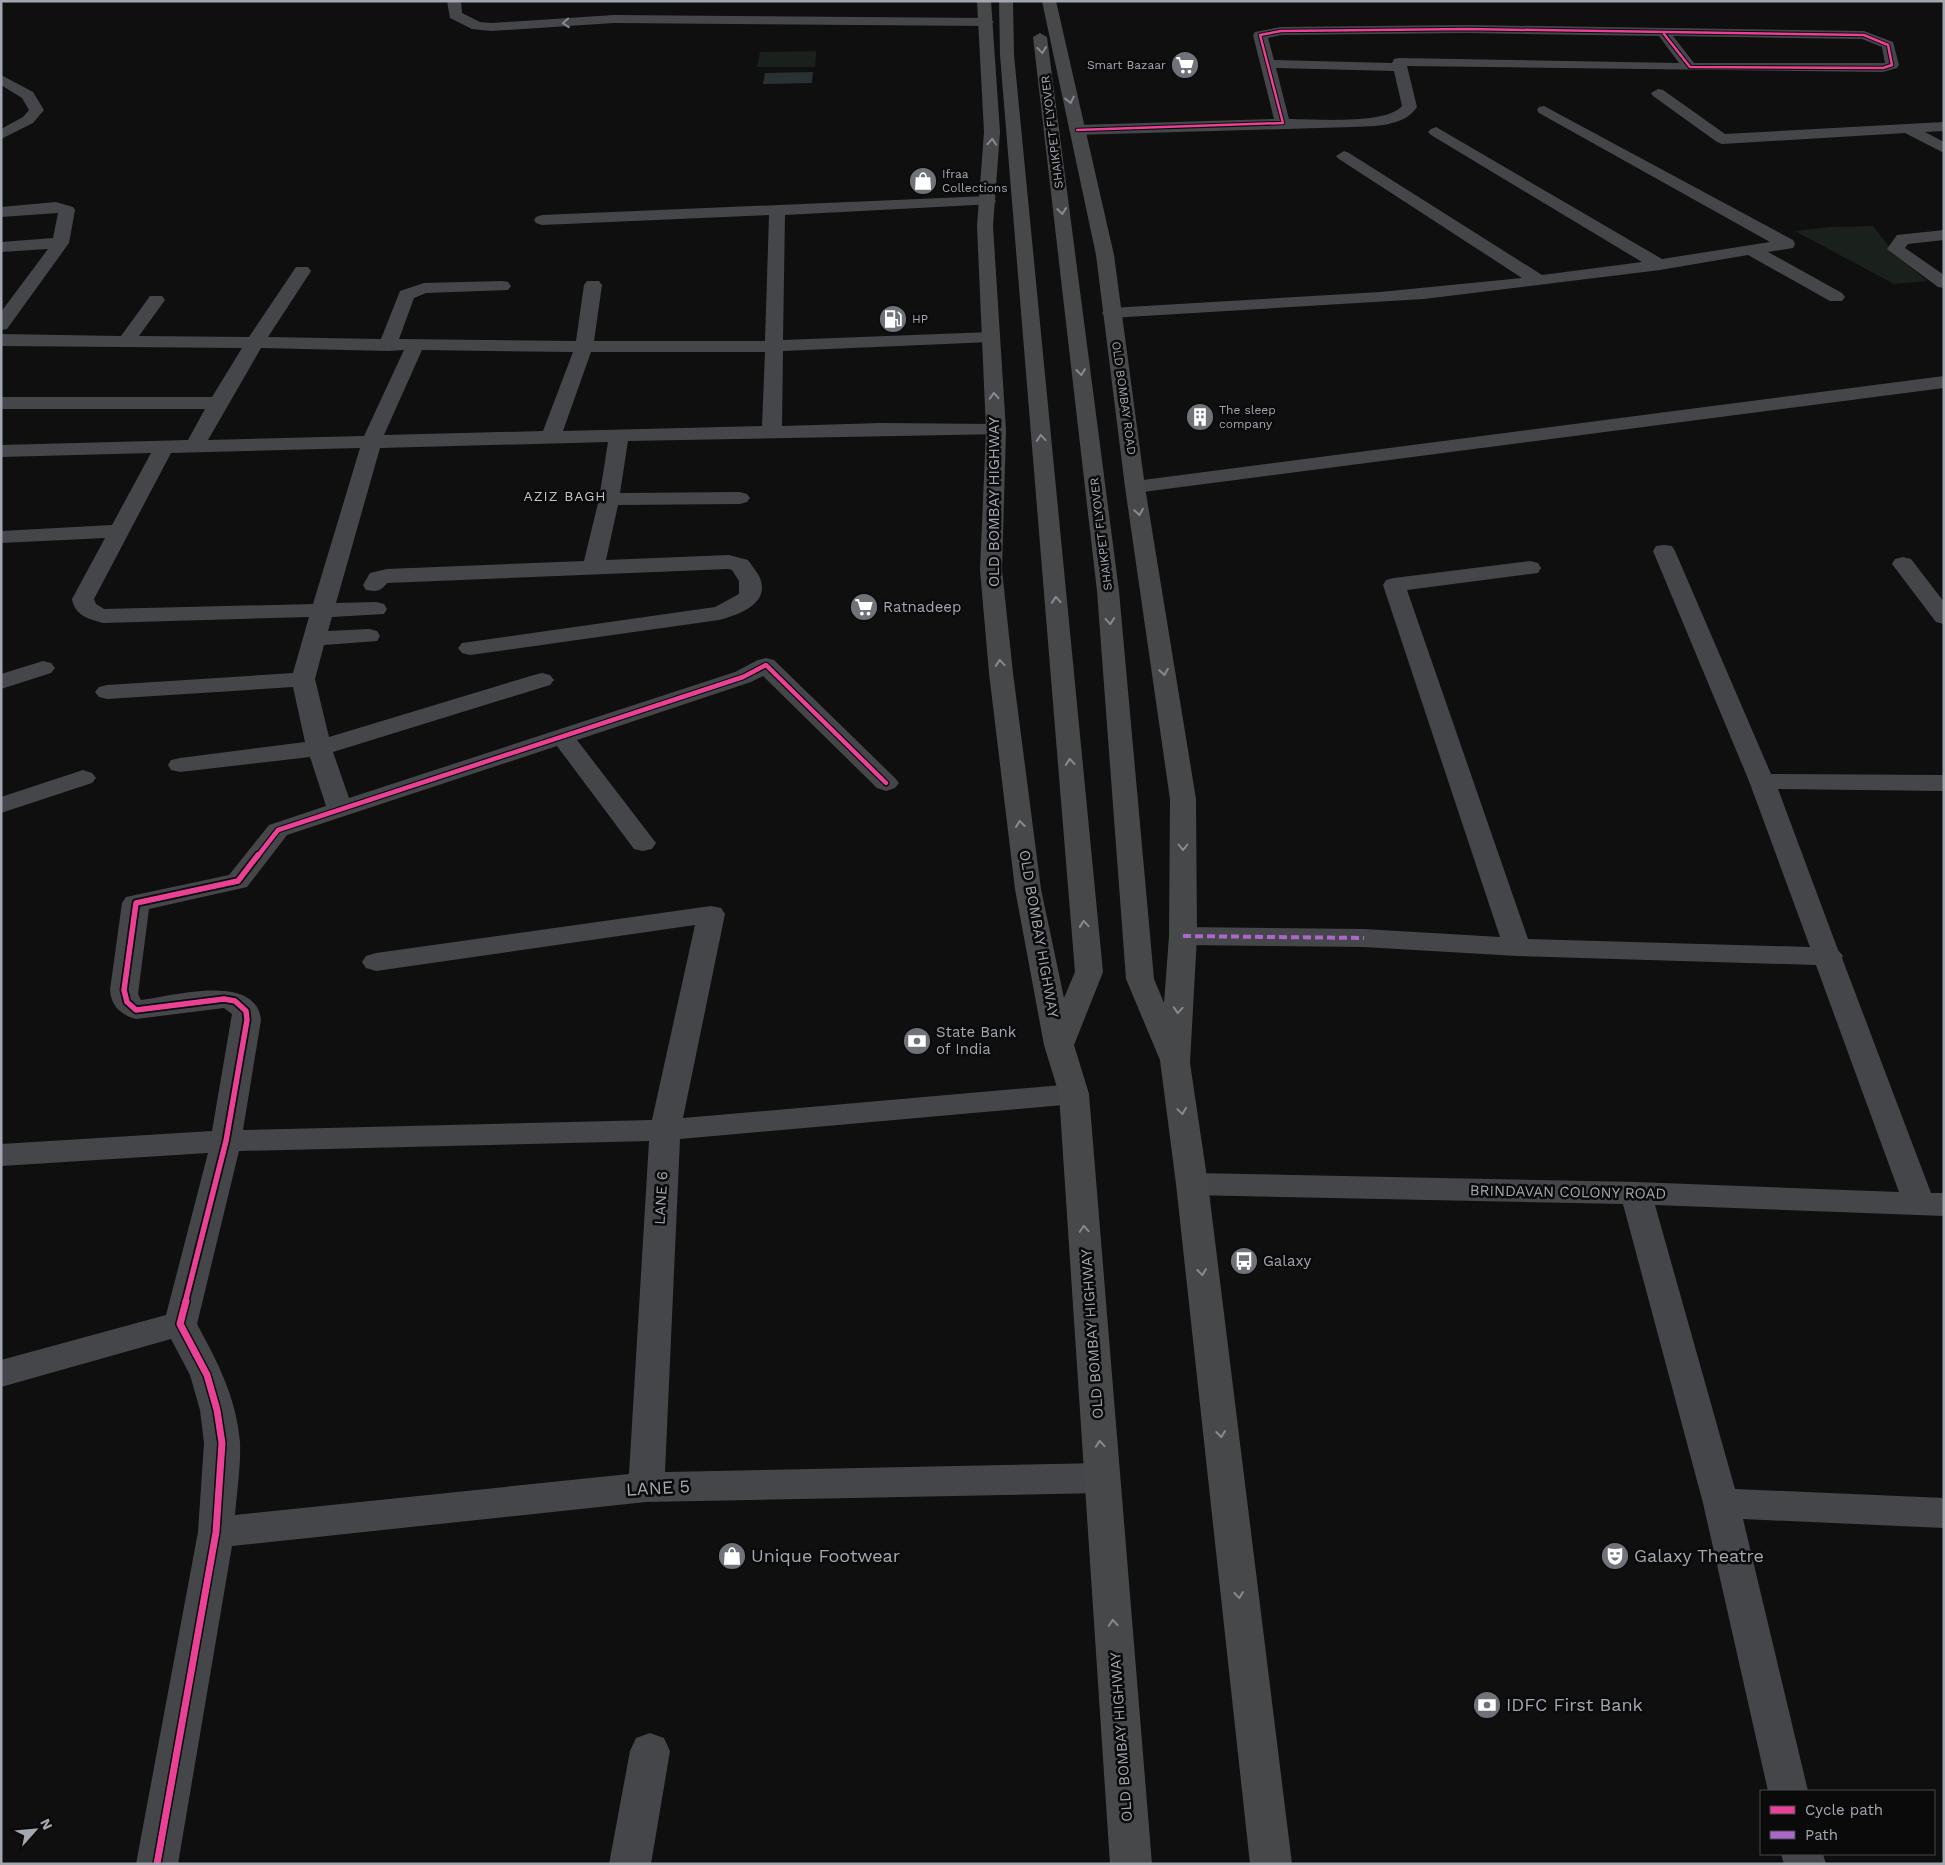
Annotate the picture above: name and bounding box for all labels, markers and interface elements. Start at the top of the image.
one-way arrow [562,17,570,28]
one-way arrow [1036,46,1047,54]
supermarket icon: Smart Bazaar [1170,50,1200,80]
place label: Smart Bazaar [1087,58,1166,72]
street label: SHAIKPET FLYOVER [1038,75,1066,189]
one-way arrow [1064,96,1075,105]
one-way arrow [986,138,997,146]
shop icon: Ifraa Collections [908,166,938,196]
place label: Ifraa Collections [942,167,1008,195]
one-way arrow [1056,207,1066,215]
fuel station icon: HP [878,304,908,334]
place label: HP [912,312,928,326]
street label: OLD BOMBAY ROAD [1109,340,1139,456]
one-way arrow [1075,369,1086,377]
one-way arrow [989,392,999,400]
building icon: The sleep company [1185,402,1215,432]
place label: The sleep company [1219,403,1276,431]
street label: OLD BOMBAY HIGHWAY [985,416,1003,587]
one-way arrow [1036,434,1047,442]
street label: SHAIKPET FLYOVER [1087,477,1115,591]
district label: AZIZ BAGH [523,488,607,504]
one-way arrow [1133,508,1144,516]
supermarket icon: Ratnadeep [849,592,879,622]
one-way arrow [1050,596,1061,604]
place label: Ratnadeep [883,598,961,616]
one-way arrow [1105,617,1116,625]
one-way arrow [995,659,1006,667]
one-way arrow [1158,668,1168,676]
one-way arrow [1065,758,1076,766]
one-way arrow [1015,820,1026,828]
one-way arrow [1178,844,1188,852]
street label: OLD BOMBAY HIGHWAY [1015,849,1063,1020]
one-way arrow [1079,919,1090,927]
one-way arrow [1173,1006,1184,1014]
place label: State Bank of India [936,1023,1017,1058]
bank icon: State Bank of India [902,1026,932,1056]
one-way arrow [1176,1107,1186,1115]
street label: LANE 6 [651,1171,671,1225]
street label: BRINDAVAN COLONY ROAD [1470,1181,1666,1203]
one-way arrow [1079,1225,1090,1233]
bus stop icon: Galaxy [1229,1246,1259,1276]
street label: OLD BOMBAY HIGHWAY [1077,1248,1107,1420]
place label: Galaxy [1263,1252,1311,1270]
one-way arrow [1196,1269,1207,1277]
one-way arrow [1215,1430,1226,1438]
one-way arrow [1094,1439,1105,1447]
street label: LANE 5 [625,1475,690,1500]
shop icon: Unique Footwear [717,1541,747,1571]
theatre icon: Galaxy Theatre [1600,1541,1630,1571]
place label: Unique Footwear [751,1545,900,1566]
place label: Galaxy Theatre [1634,1545,1764,1566]
one-way arrow [1233,1591,1244,1599]
one-way arrow [1108,1619,1119,1627]
street label: OLD BOMBAY HIGHWAY [1106,1651,1136,1823]
bank icon: IDFC First Bank [1472,1690,1502,1720]
place label: IDFC First Bank [1506,1694,1643,1715]
legend [1760,1790,1935,1855]
text: Cycle path [1805,1801,1883,1819]
north arrow [10,1805,60,1855]
text: N [37,1816,56,1832]
text: Path [1805,1826,1838,1844]

